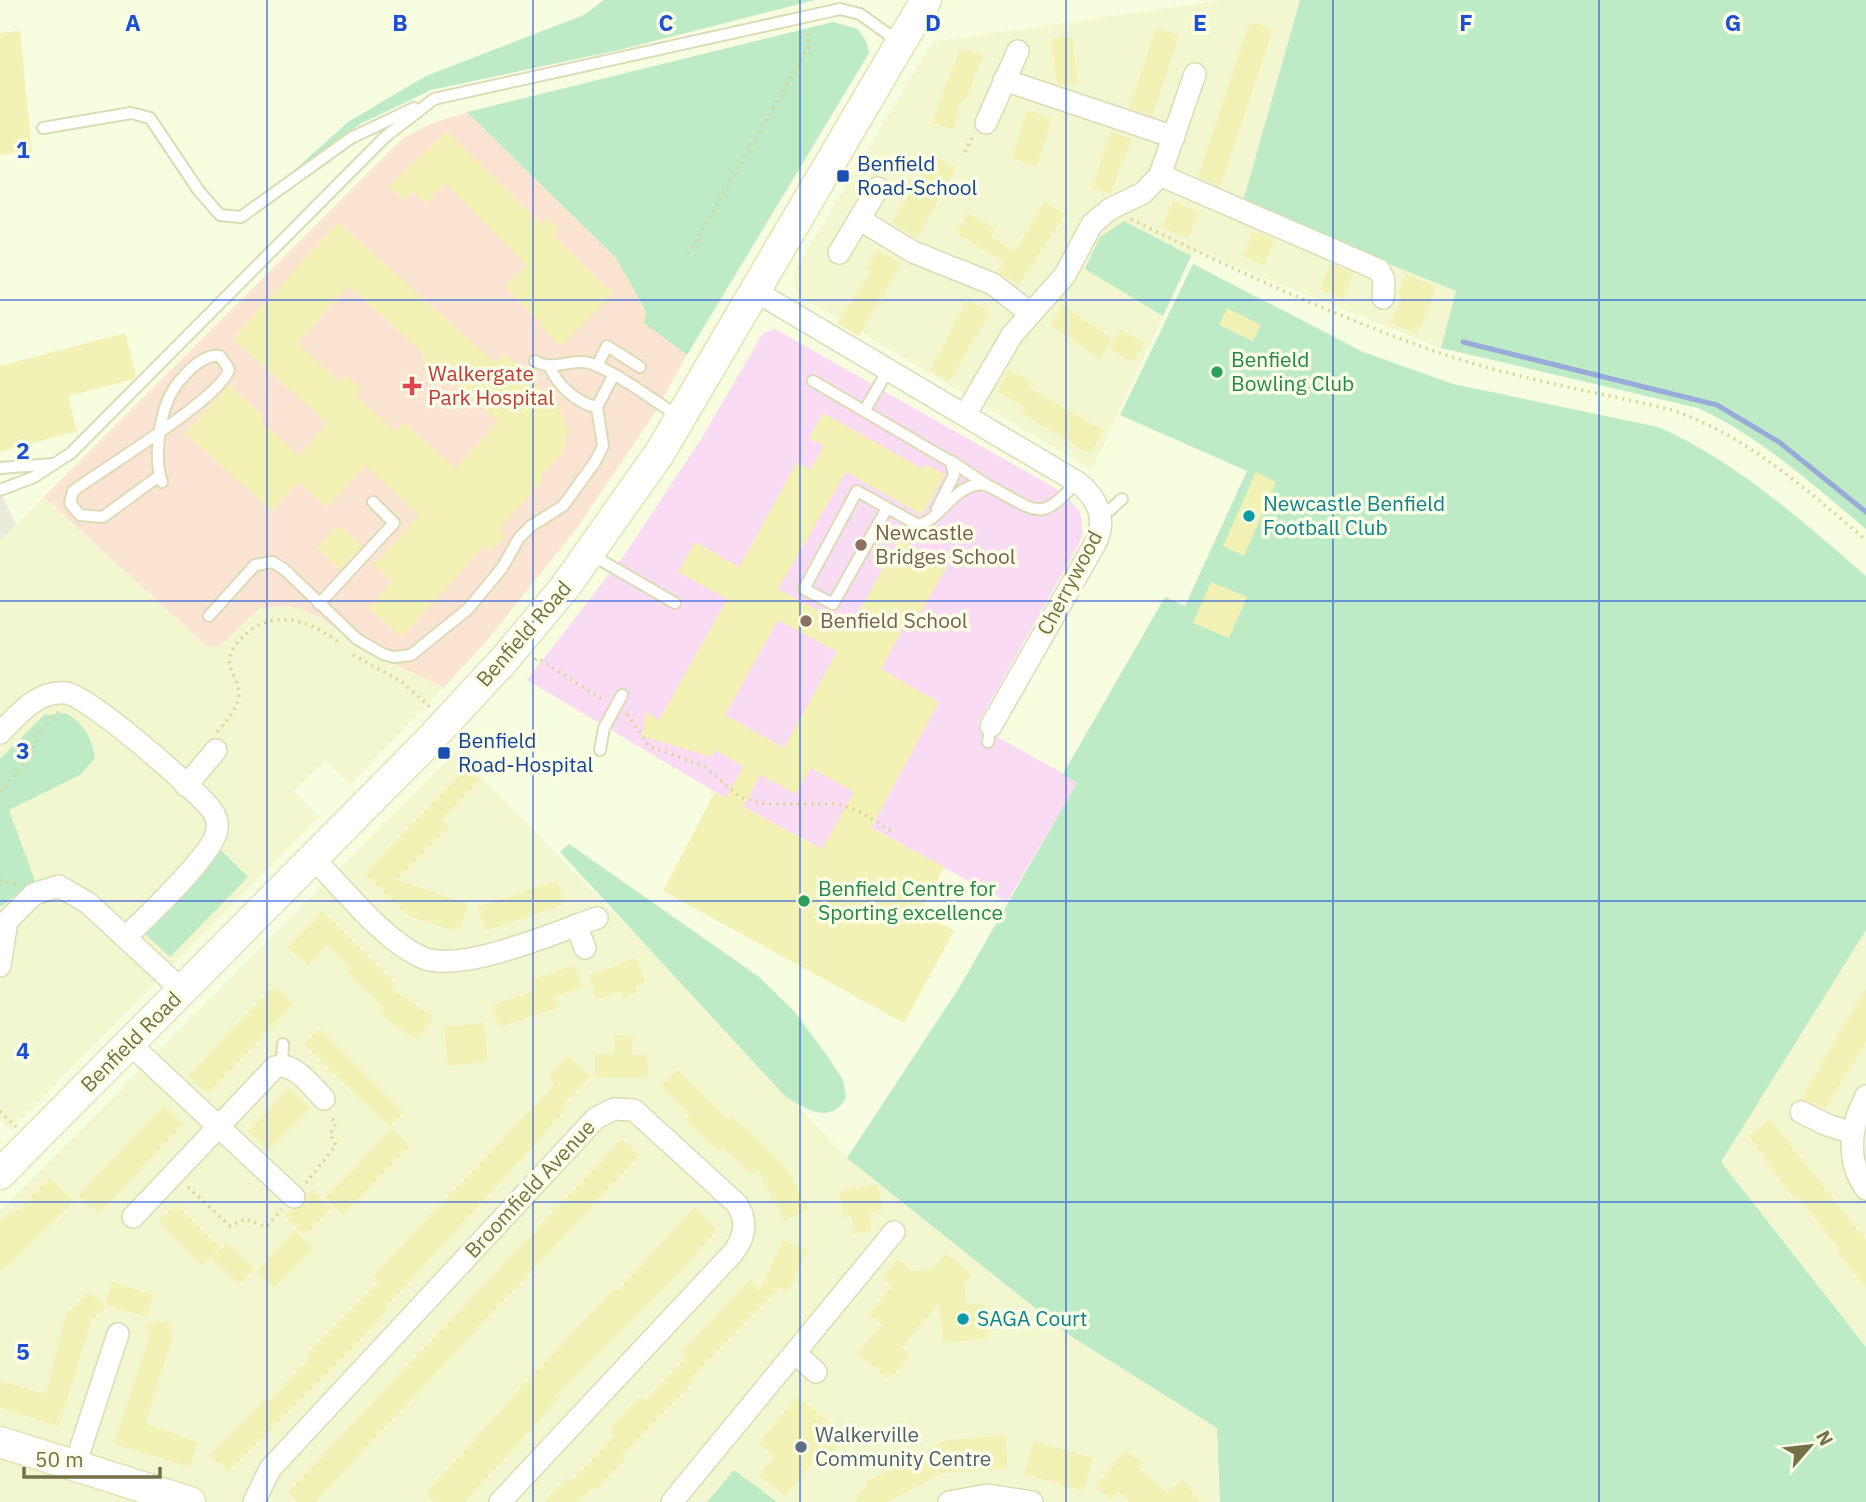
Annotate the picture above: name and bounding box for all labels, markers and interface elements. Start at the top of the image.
text: A [125,7,141,37]
text: B [392,7,408,37]
text: C [659,7,674,37]
text: D [925,7,941,37]
text: E [1193,7,1207,37]
text: F [1459,7,1473,37]
text: G [1725,7,1741,37]
text: 1 [16,134,30,164]
place label: Benfield Road-School [857,149,977,201]
marker: Benfield Road-School [835,168,851,184]
place label: Benfield Bowling Club [1231,345,1354,397]
place label: Walkergate Park Hospital [428,359,554,411]
marker: Benfield Bowling Club [1209,364,1225,380]
marker: Walkergate Park Hospital [402,376,422,396]
text: 2 [16,435,30,465]
place label: Newcastle Benfield Football Club [1263,489,1445,541]
marker: Newcastle Benfield Football Club [1241,508,1257,524]
place label: Newcastle Bridges School [875,518,1016,570]
street label: Cherrywood [1030,525,1108,640]
marker: Newcastle Bridges School [853,537,869,553]
street label: Benfield Road [469,574,577,692]
place label: Benfield School [820,606,968,634]
marker: Benfield School [798,613,814,629]
place label: Benfield Road-Hospital [458,726,594,778]
text: 3 [16,735,30,765]
marker: Benfield Road-Hospital [436,745,452,761]
place label: Benfield Centre for Sporting excellence [818,874,1003,926]
marker: Benfield Centre for Sporting excellence [796,893,812,909]
street label: Benfield Road [74,985,187,1098]
text: 4 [16,1035,30,1065]
street label: Broomfield Avenue [458,1113,601,1264]
place label: SAGA Court [977,1304,1087,1332]
marker: SAGA Court [955,1311,971,1327]
text: 5 [16,1336,30,1366]
north arrow [1775,1411,1845,1481]
place label: Walkerville Community Centre [815,1420,991,1472]
text: N [1811,1426,1839,1450]
scale bar [24,1436,161,1480]
marker: Walkerville Community Centre [793,1439,809,1455]
text: 50 m [35,1445,84,1473]

